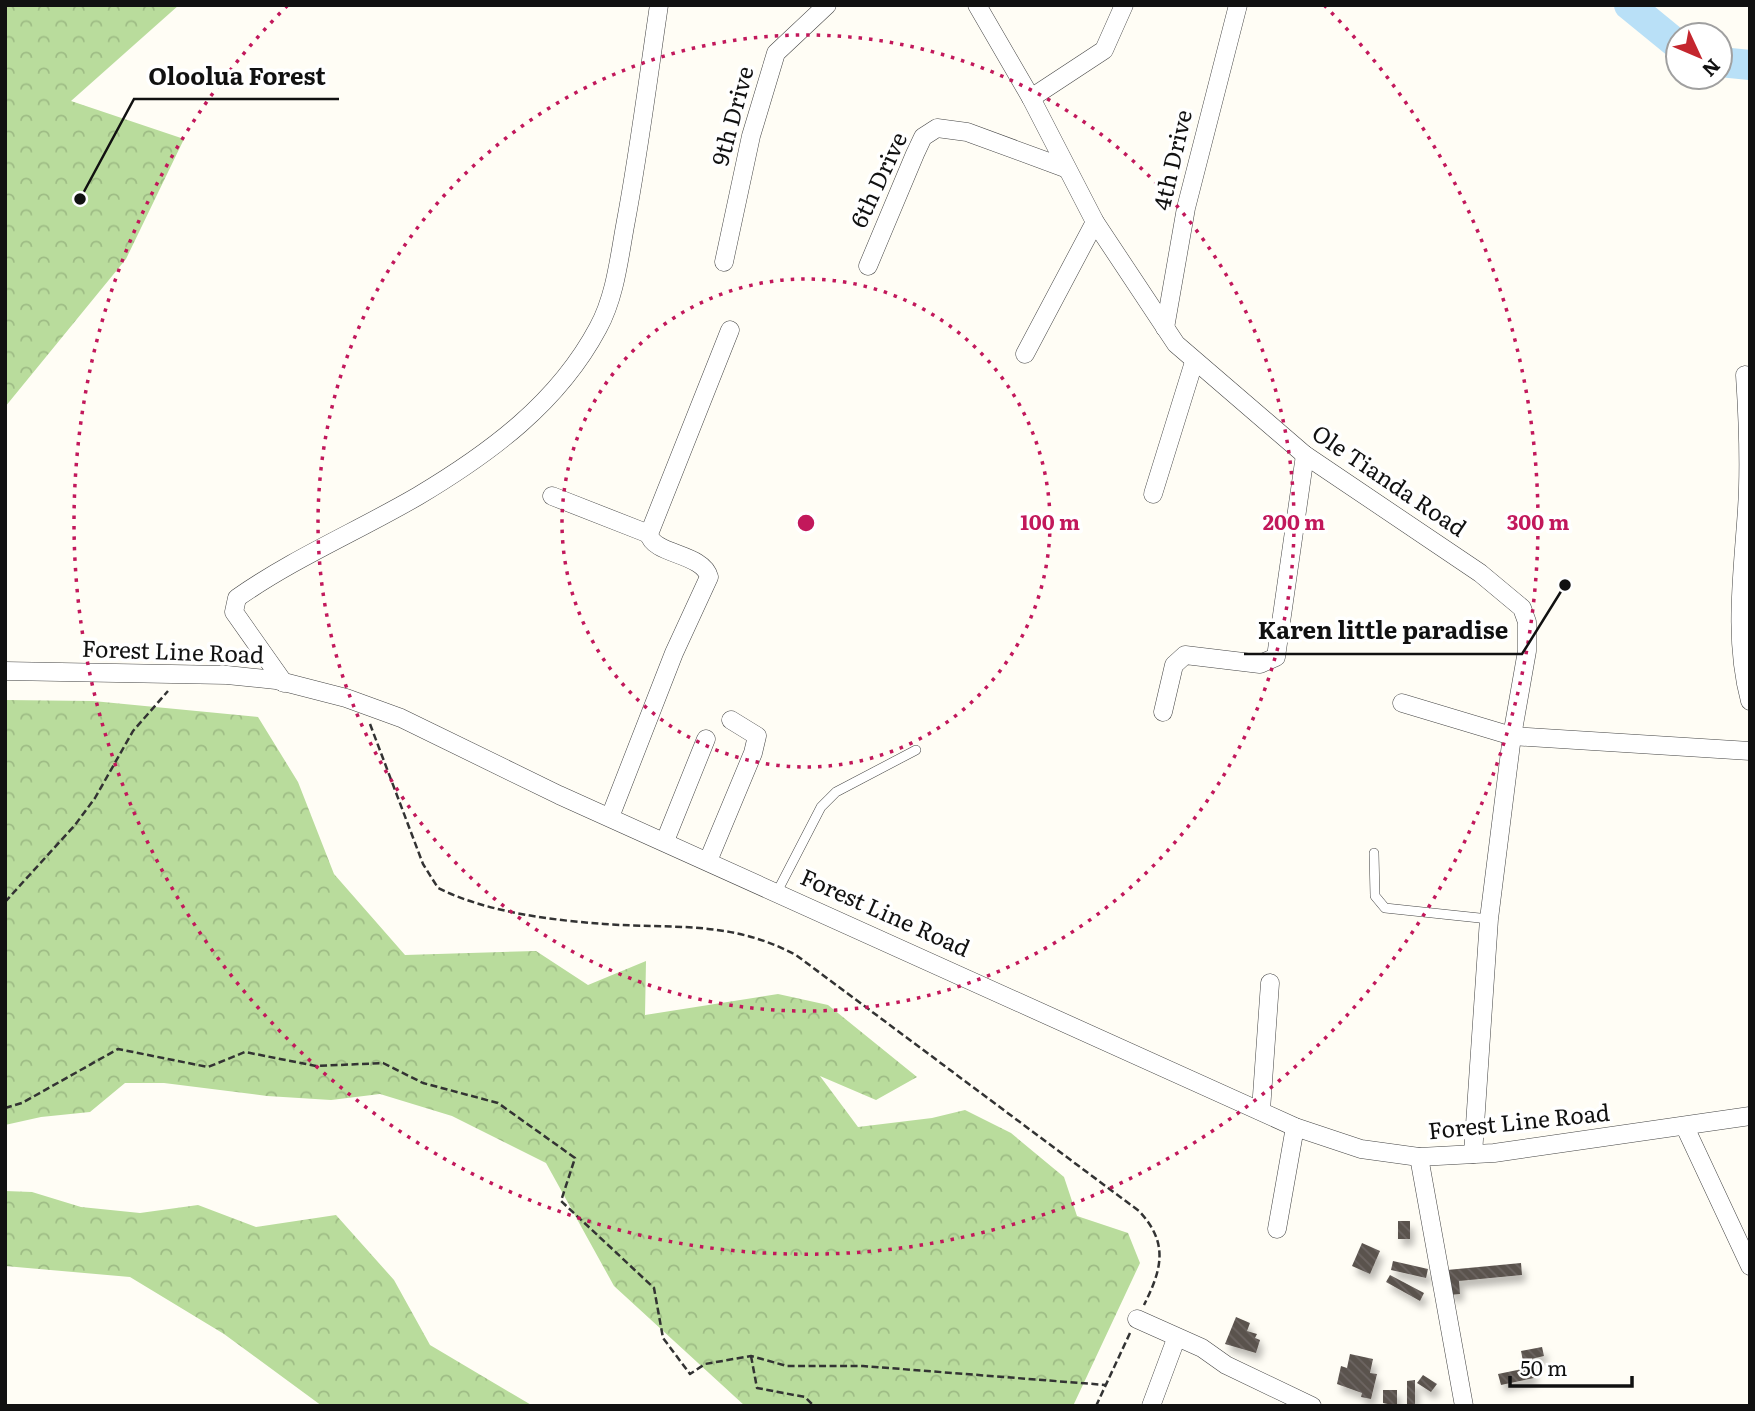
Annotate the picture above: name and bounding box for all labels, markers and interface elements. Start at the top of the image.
north arrow [1664,21,1734,91]
text: N [1696,53,1728,84]
callout: Oloolua Forest [134,54,339,99]
text: Oloolua Forest [148,57,326,92]
street label: 9th Drive [702,62,761,169]
street label: 4th Drive [1143,106,1199,213]
street label: 6th Drive [840,126,914,233]
street label: Ole Tianda Road [1306,415,1474,544]
text: 100 m [1020,505,1080,536]
text: 200 m [1263,505,1325,536]
text: 300 m [1507,505,1569,536]
centre of rings [794,511,818,535]
callout: Karen little paradise [1244,609,1522,654]
text: Karen little paradise [1258,611,1508,646]
street label: Forest Line Road [81,630,265,670]
street label: Forest Line Road [796,859,976,964]
street label: Forest Line Road [1426,1094,1611,1146]
scale bar [1510,1344,1632,1388]
text: 50 m [1520,1351,1567,1382]

